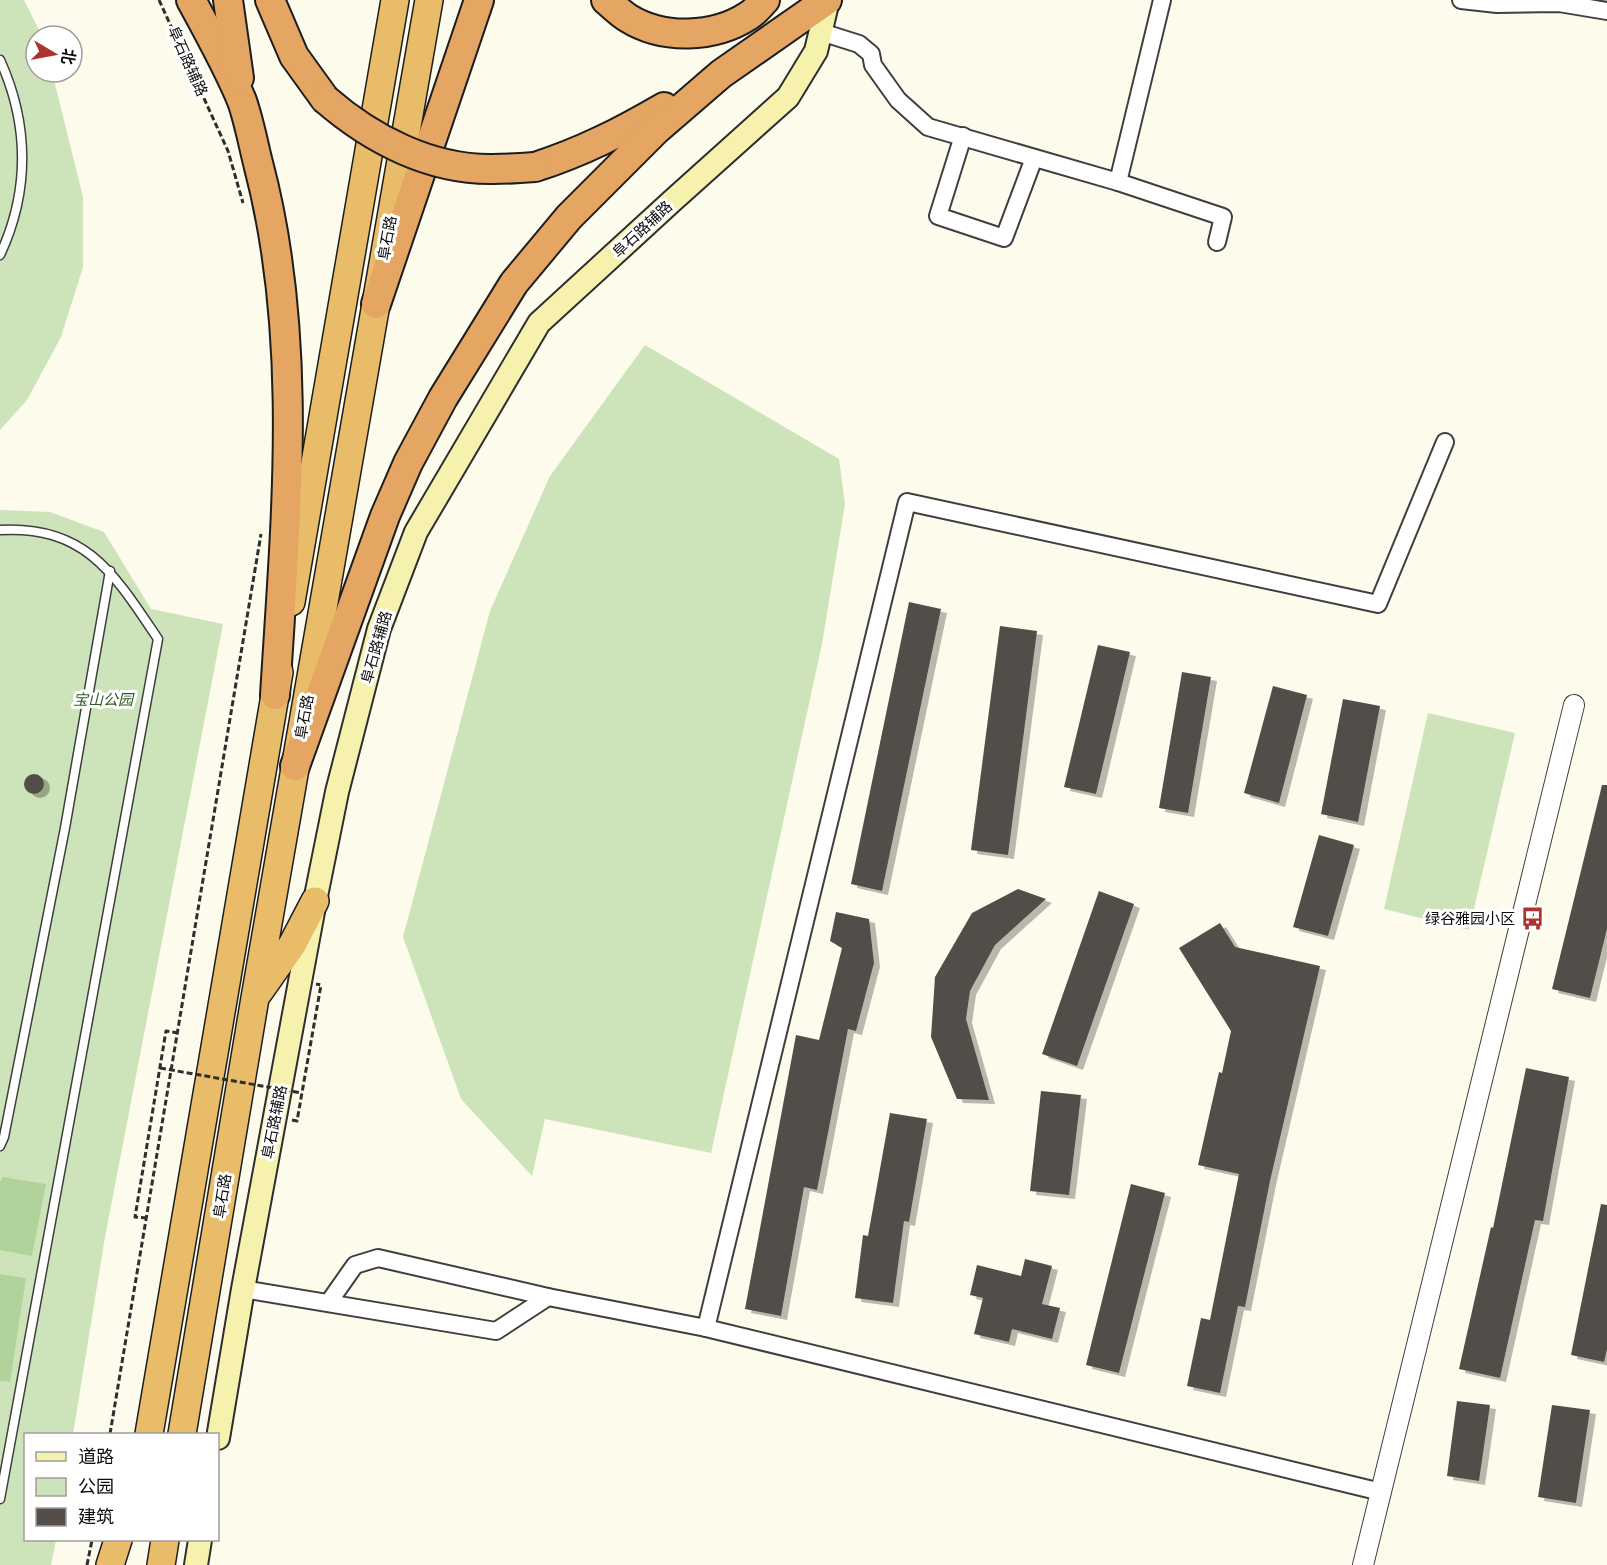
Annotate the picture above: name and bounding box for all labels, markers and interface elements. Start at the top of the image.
street label: 阜石路辅路 [164,23,212,99]
north arrow [24,24,84,84]
text: 北 [58,47,80,66]
street label: 阜石路辅路 [608,196,676,262]
street label: 阜石路 [374,214,400,262]
street label: 阜石路辅路 [357,608,395,686]
park label: 宝山公园 [73,690,135,709]
street label: 阜石路 [291,693,317,741]
bus stop icon: 绿谷雅园小区 [1520,905,1546,931]
place label: 绿谷雅园小区 [1425,909,1515,928]
street label: 阜石路辅路 [258,1083,290,1161]
street label: 阜石路 [209,1172,235,1220]
legend [24,1433,219,1541]
text: 道路 [78,1446,114,1468]
text: 公园 [78,1476,114,1498]
text: 建筑 [78,1506,114,1528]

